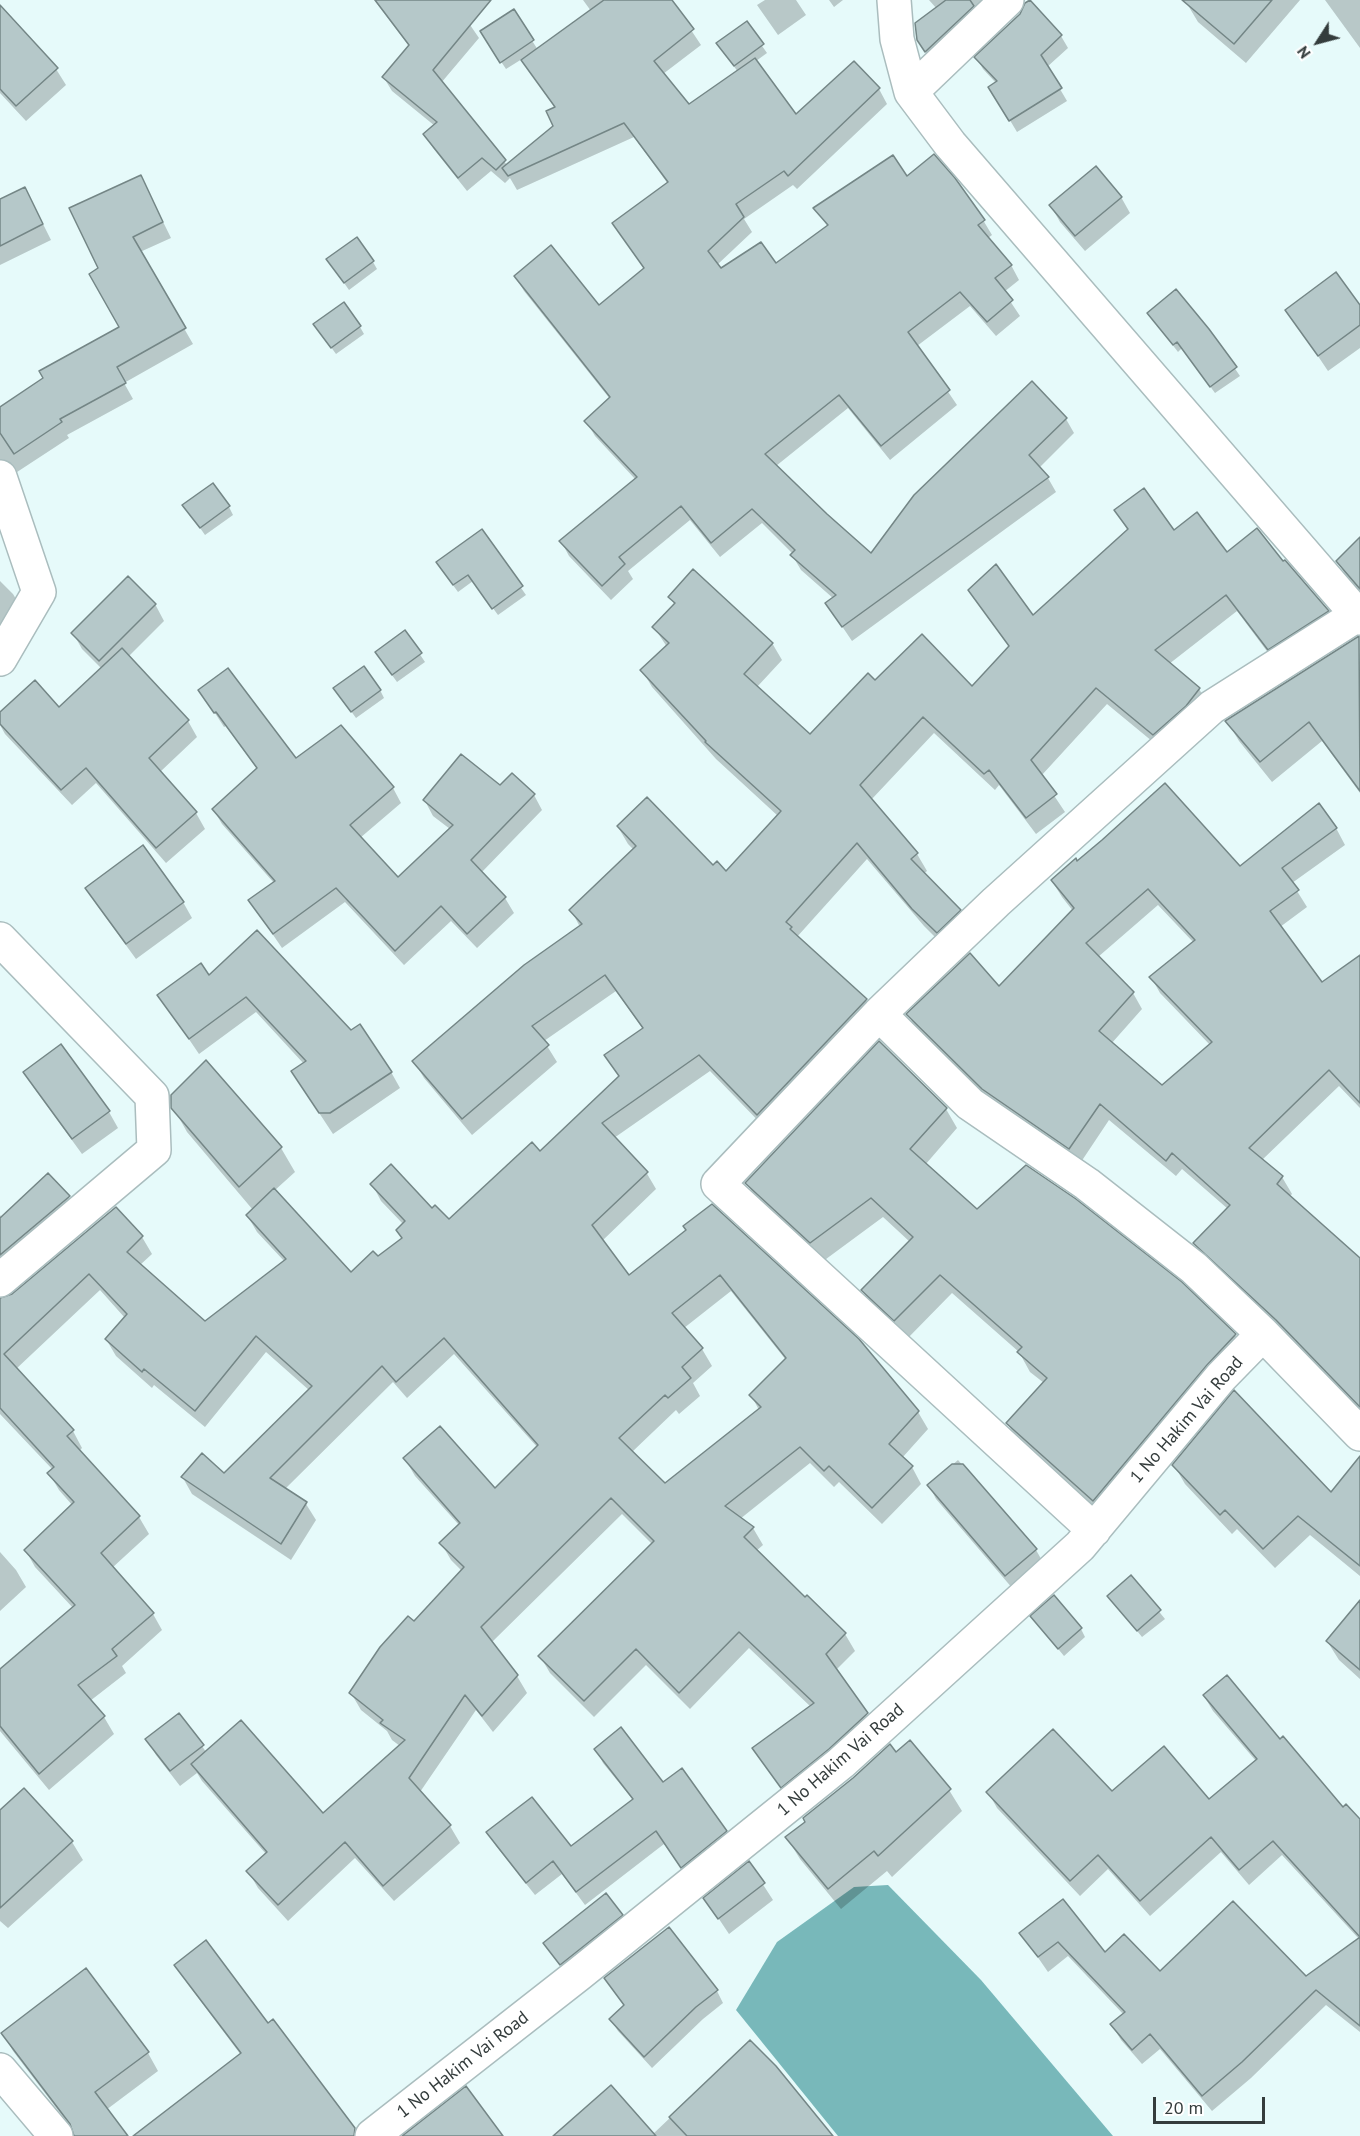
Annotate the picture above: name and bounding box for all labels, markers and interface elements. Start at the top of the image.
north arrow [1288,12,1348,72]
text: N [1292,42,1315,63]
street label: 1 No Hakim Vai Road [1126,1352,1248,1488]
street label: 1 No Hakim Vai Road [773,1699,909,1821]
street label: 1 No Hakim Vai Road [393,2007,533,2123]
scale bar [1156,2085,1268,2123]
text: 20 m [1164,2096,1203,2119]

